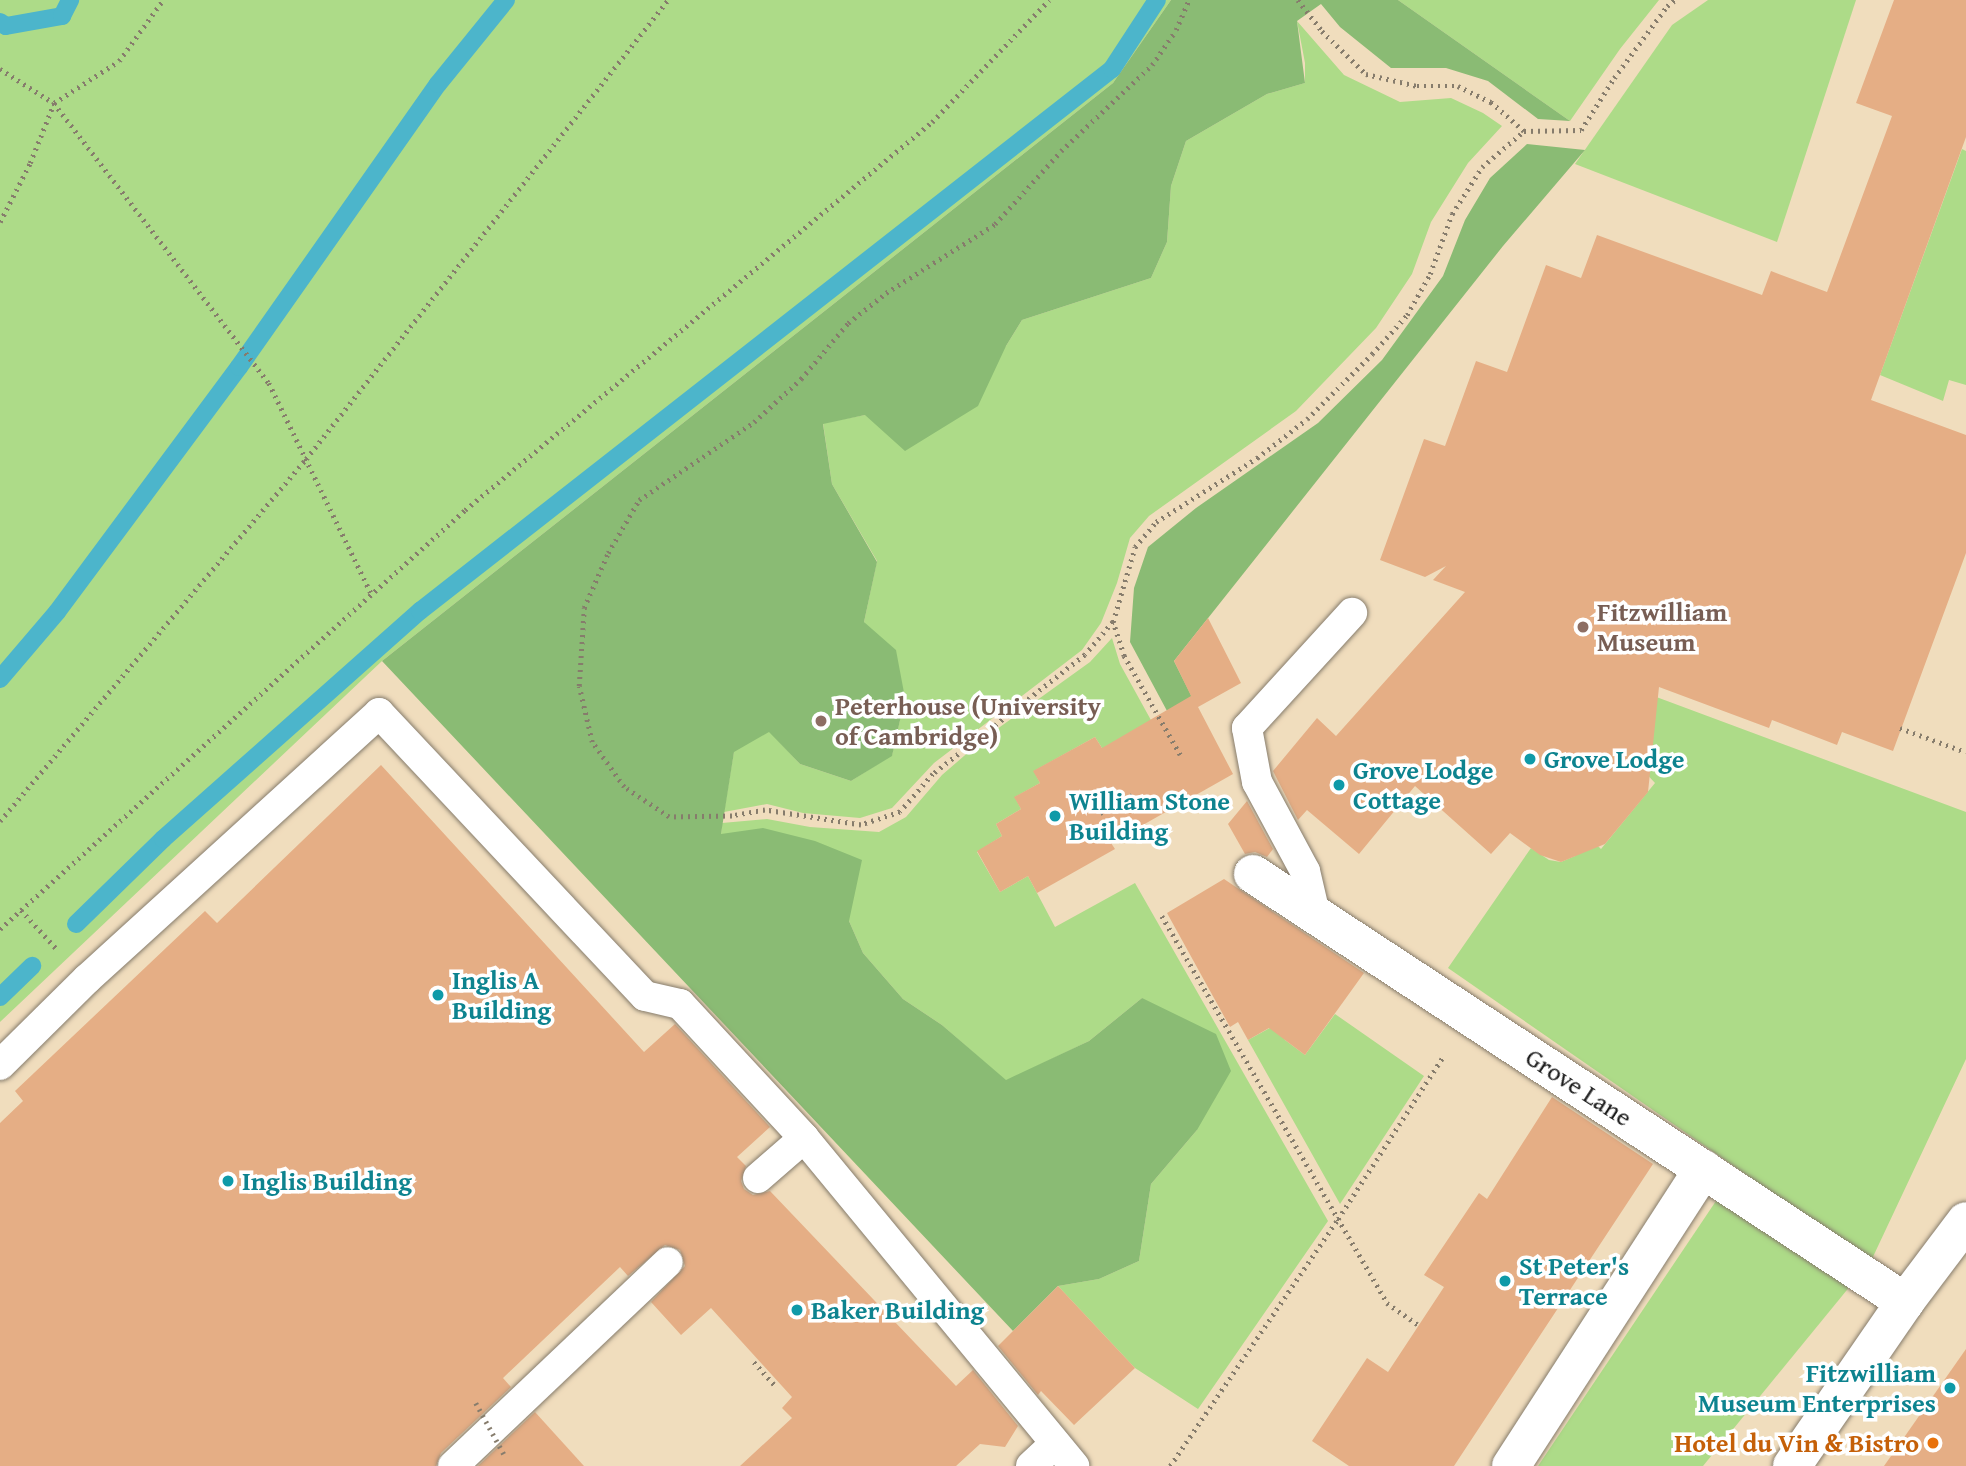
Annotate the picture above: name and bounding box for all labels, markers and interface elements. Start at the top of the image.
place label: Fitzwilliam Museum [1597,596,1727,658]
marker: Fitzwilliam Museum [1575,619,1591,635]
place label: Peterhouse (University of Cambridge) [835,690,1101,752]
marker: Peterhouse (University of Cambridge) [813,713,829,729]
place label: Grove Lodge [1544,743,1685,775]
marker: Grove Lodge [1522,751,1538,767]
place label: Grove Lodge Cottage [1353,754,1494,816]
marker: Grove Lodge Cottage [1331,777,1347,793]
place label: William Stone Building [1069,785,1230,846]
marker: William Stone Building [1047,808,1063,824]
place label: Inglis A Building [452,964,551,1026]
marker: Inglis A Building [430,987,446,1003]
street label: Grove Lane [1520,1041,1638,1133]
place label: Inglis Building [242,1165,412,1197]
marker: Inglis Building [220,1173,236,1189]
place label: St Peter's Terrace [1519,1250,1629,1312]
marker: St Peter's Terrace [1497,1273,1513,1289]
place label: Baker Building [811,1294,984,1326]
marker: Baker Building [789,1302,805,1318]
place label: Fitzwilliam Museum Enterprises [1698,1357,1936,1418]
marker: Fitzwilliam Museum Enterprises [1942,1380,1958,1396]
place label: Hotel du Vin & Bistro [1674,1427,1919,1459]
marker: Hotel du Vin & Bistro [1925,1435,1941,1451]

